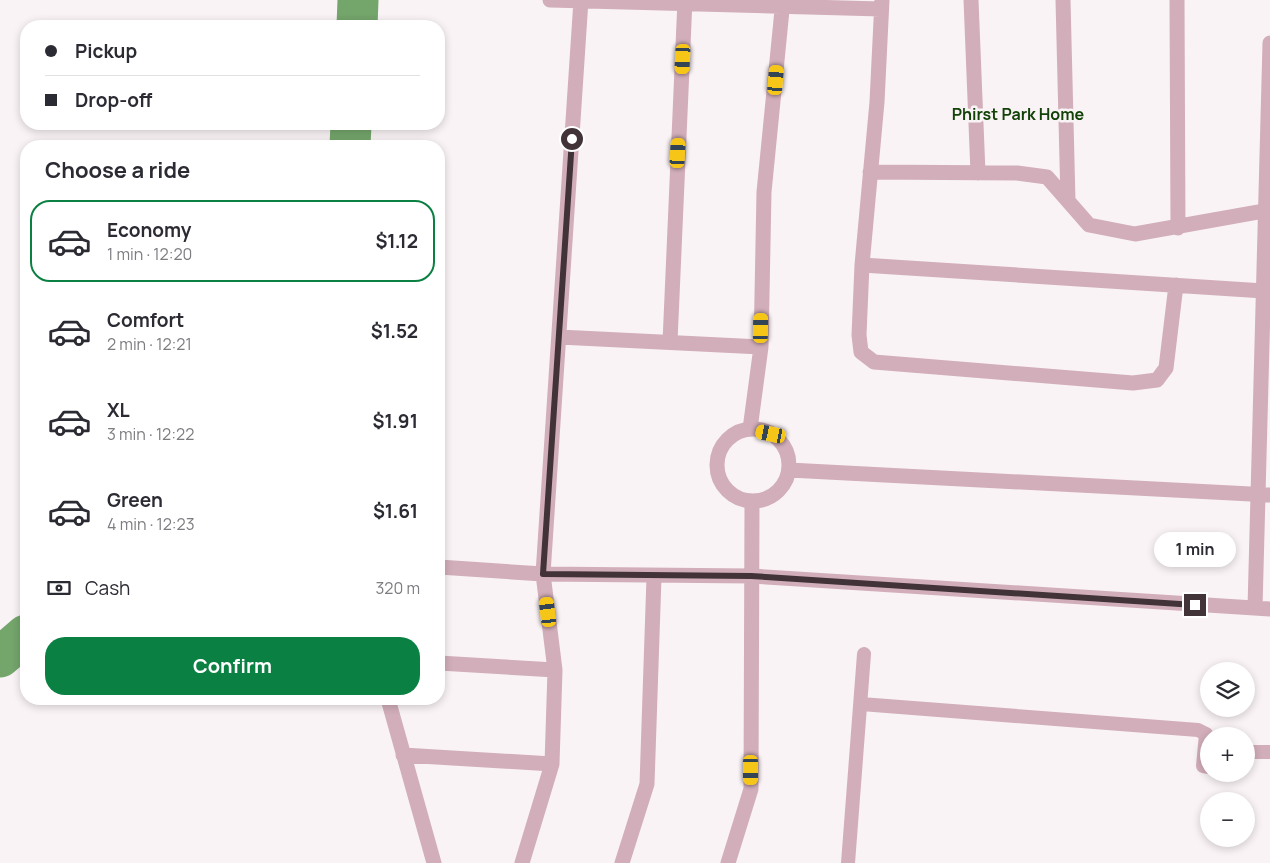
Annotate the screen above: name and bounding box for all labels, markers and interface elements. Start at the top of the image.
text: Pickup [75,38,137,64]
car [674,44,691,74]
car [767,64,784,96]
text: Drop-off [75,87,152,113]
district label: Phirst Park Home [952,103,1085,125]
route start [561,128,583,150]
car [669,138,686,168]
text: Choose a ride [45,155,190,185]
text: Economy [107,217,191,243]
icon: car [47,219,92,264]
text: $1.12 [375,228,418,254]
text: 1 min · 12:20 [107,243,192,265]
text: Comfort [107,307,184,333]
icon: car [47,309,92,354]
car [753,313,768,343]
text: $1.52 [371,318,418,344]
text: 2 min · 12:21 [107,333,192,355]
text: XL [107,397,130,423]
icon: car [47,399,92,444]
text: $1.91 [373,408,418,434]
text: 3 min · 12:22 [107,423,194,445]
car [754,424,787,444]
text: Green [107,487,163,513]
icon: car [47,489,92,534]
text: $1.61 [373,498,418,524]
text: 4 min · 12:23 [107,513,195,535]
callout: 1 min [1154,532,1236,568]
text: 1 min [1175,538,1215,560]
icon: cash [45,574,73,602]
text: Cash [85,575,130,601]
text: 320 m [376,577,420,599]
route end [1184,594,1206,616]
car [538,596,557,628]
button: Confirm [45,637,420,695]
map controls [1200,662,1255,847]
button: layers [1200,662,1255,717]
button: + [1200,727,1255,782]
car [743,755,758,785]
button: − [1200,792,1255,847]

